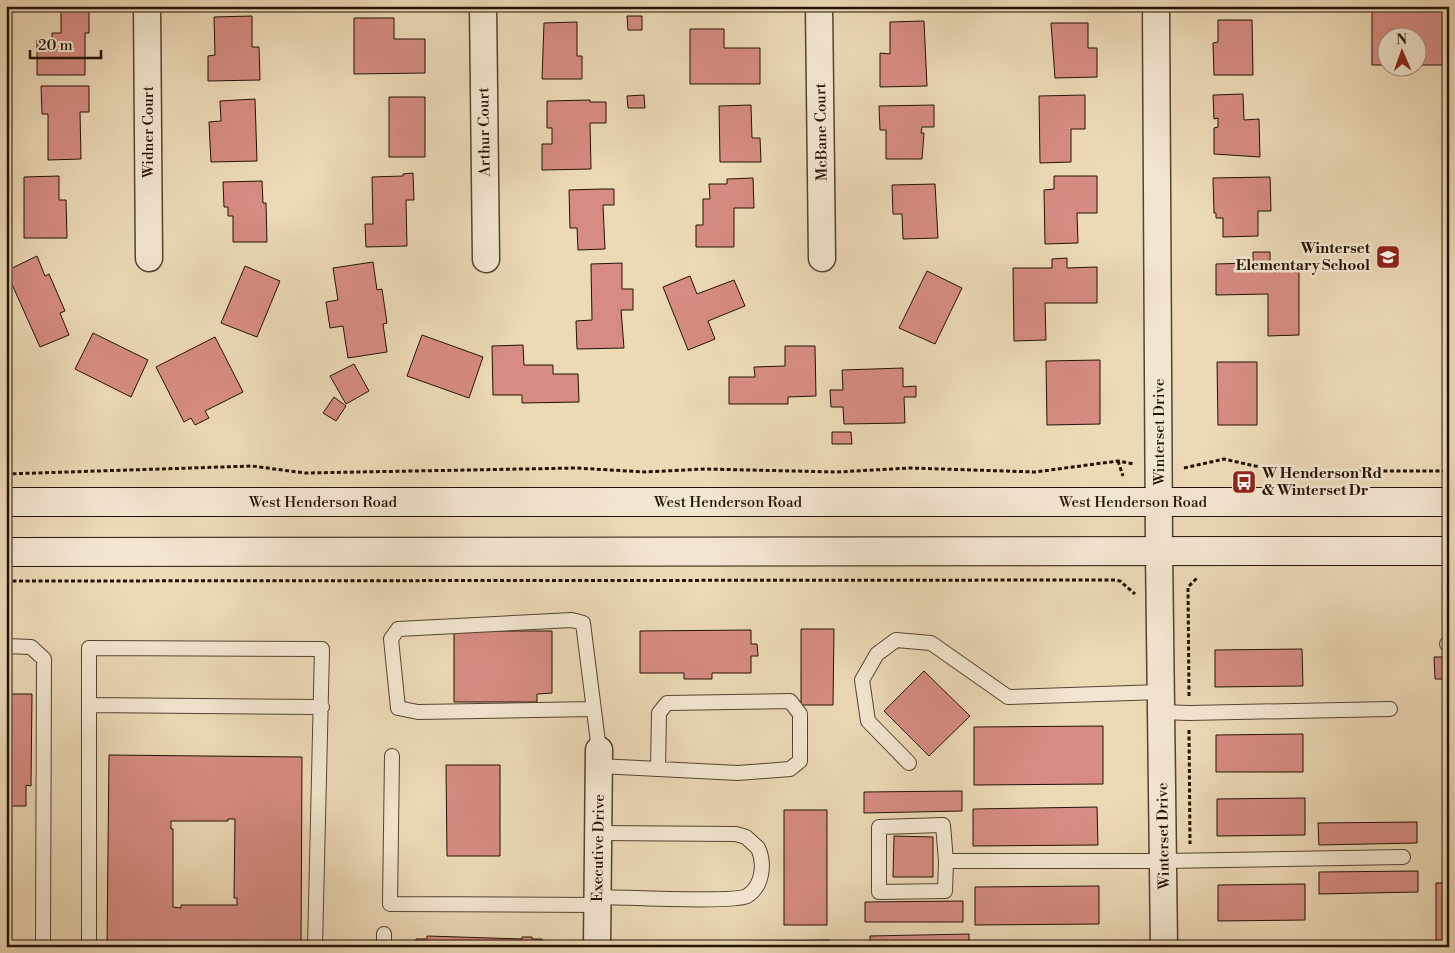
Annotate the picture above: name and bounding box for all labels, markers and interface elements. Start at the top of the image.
scale bar [30,28,101,60]
north arrow [1378,28,1428,78]
text: N [1396,31,1407,49]
text: 20 m [38,36,73,55]
street label: McBane Court [811,82,832,181]
street label: Widner Court [139,85,158,179]
street label: Arthur Court [474,87,495,178]
place label: Winterset Elementary School [1236,239,1371,275]
school or university icon: Winterset Elementary School [1375,244,1401,270]
street label: Winterset Drive [1150,379,1169,486]
place label: W Henderson Rd & Winterset Dr [1261,464,1382,500]
bus stop icon: W Henderson Rd & Winterset Dr [1231,469,1257,495]
street label: West Henderson Road [248,493,398,512]
street label: West Henderson Road [653,493,803,512]
street label: West Henderson Road [1058,493,1208,512]
street label: Winterset Drive [1153,782,1174,891]
street label: Executive Drive [588,794,609,902]

